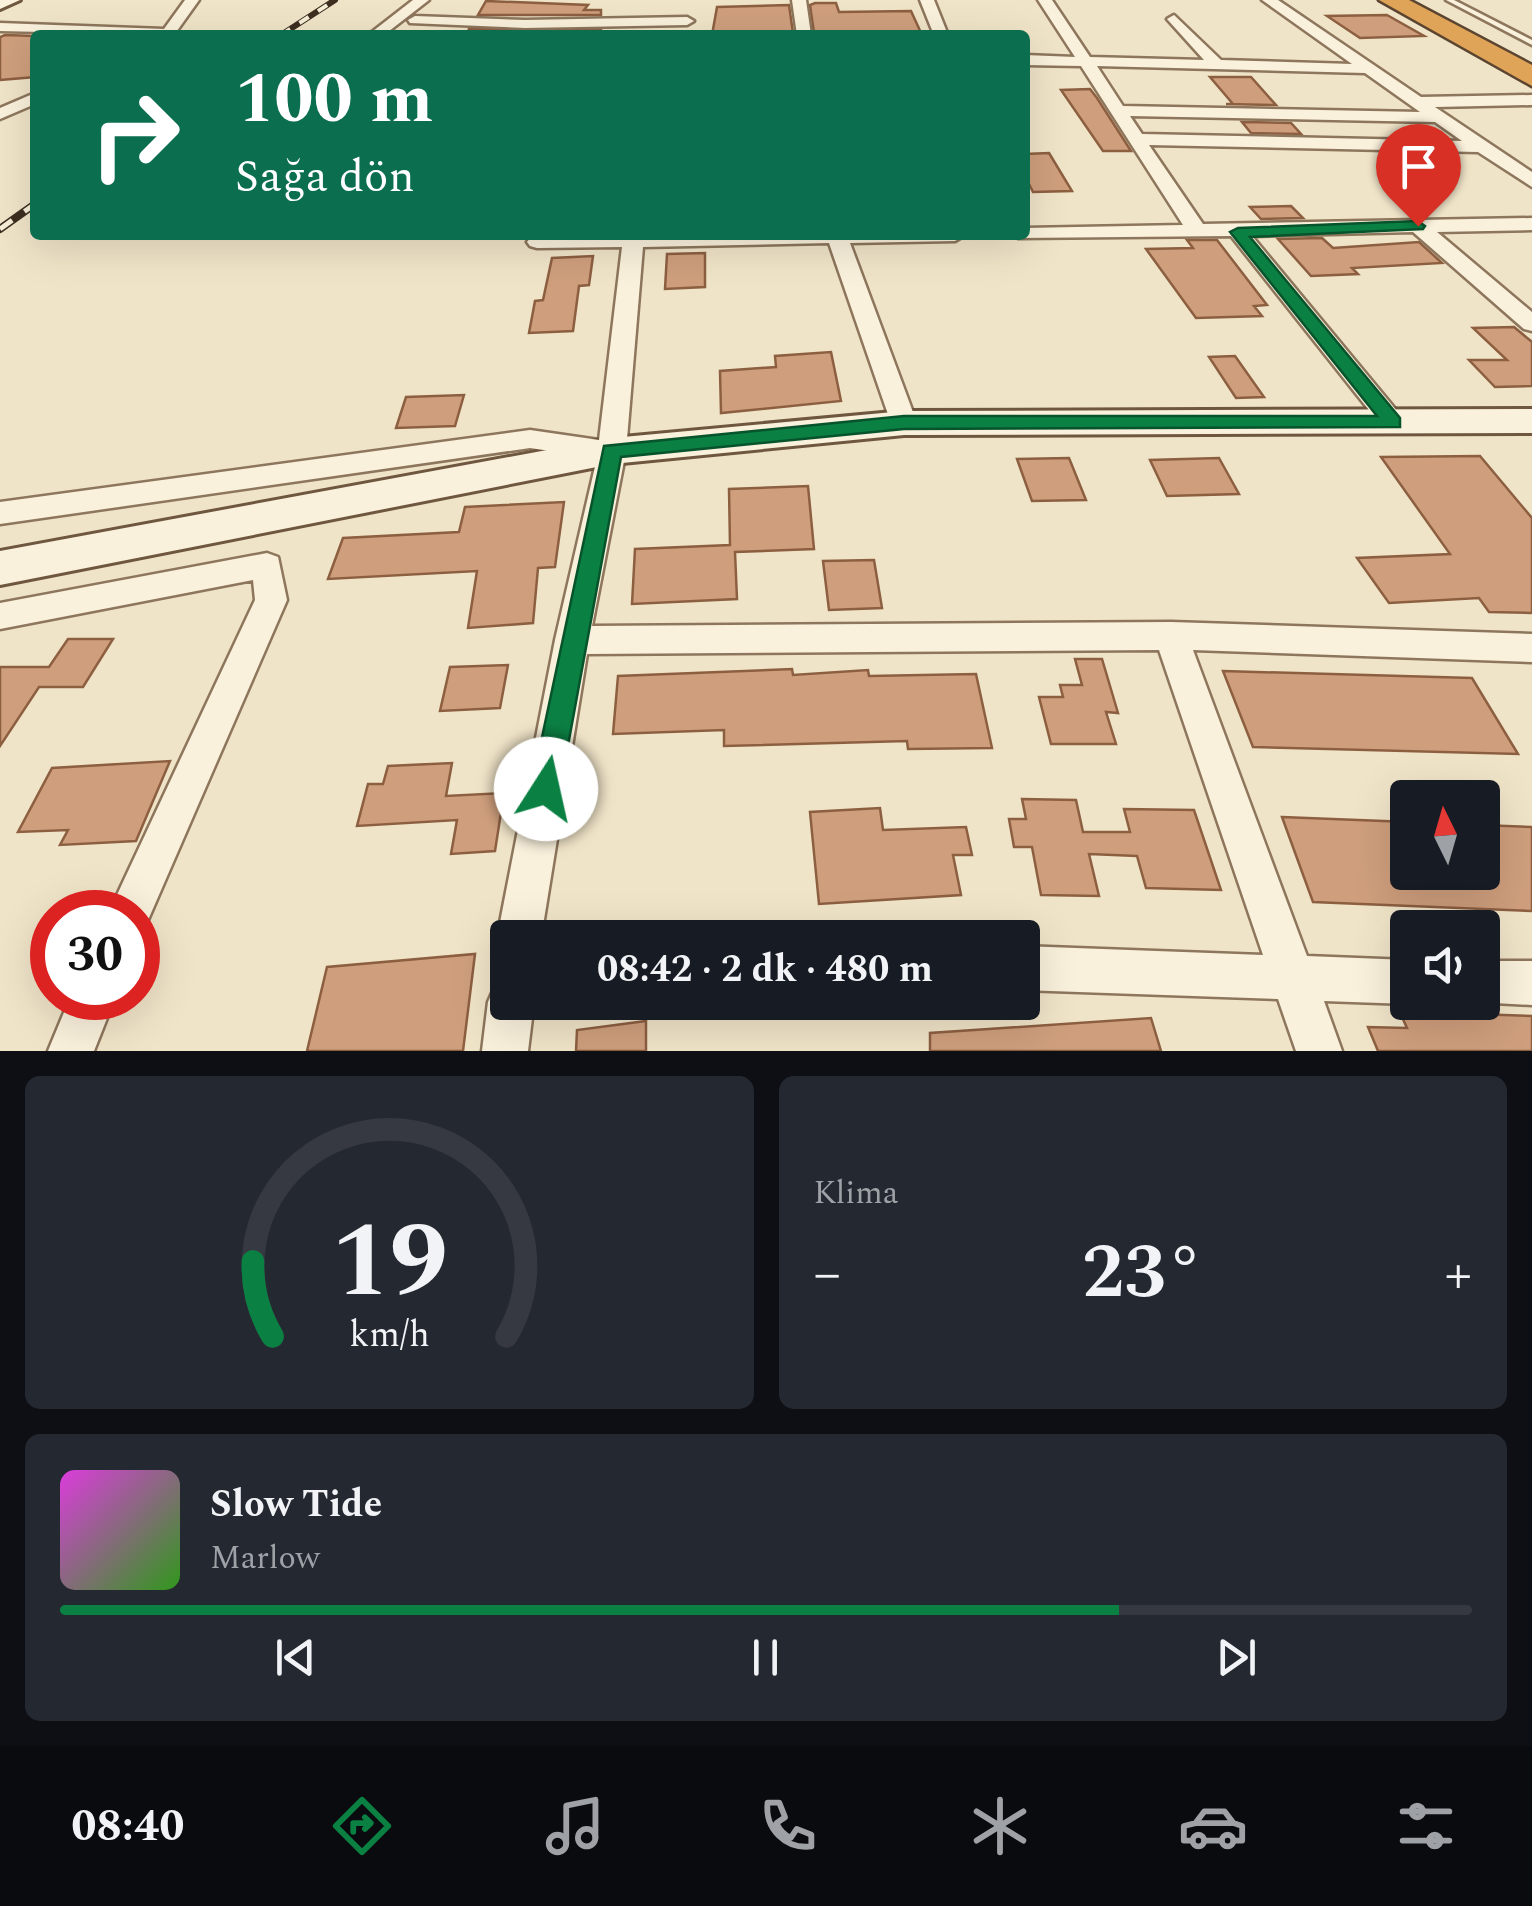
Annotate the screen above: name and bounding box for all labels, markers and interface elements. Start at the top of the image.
text: 100 m [235,47,433,153]
icon: right [70,70,200,200]
pin [1376,124,1461,227]
icon: arrive [1391,139,1446,194]
text: Sağa dön [235,143,415,212]
position arrow [494,737,598,841]
north arrow [1390,780,1500,890]
map controls [1390,780,1500,1020]
speed limit sign: 30 [30,890,160,1020]
button: sound [1390,910,1500,1020]
text: 08:42 · 2 dk · 480 m [597,941,933,999]
text: Klima [814,1169,898,1218]
text: 19 [331,1184,448,1342]
text: 23° [1082,1217,1204,1331]
text: − [814,1233,841,1316]
text: + [1444,1233,1472,1316]
text: km/h [349,1308,429,1363]
text: Slow Tide [210,1476,382,1534]
text: Marlow [210,1534,320,1583]
icon: previous [268,1630,323,1685]
icon: pause [738,1630,793,1685]
icon: next [1209,1630,1264,1685]
icon: directions [327,1791,397,1861]
icon: music [540,1791,610,1861]
icon: phone [753,1791,823,1861]
icon: climate [965,1791,1035,1861]
icon: car [1178,1791,1248,1861]
icon: filters [1391,1791,1461,1861]
text: 08:40 [71,1792,184,1861]

